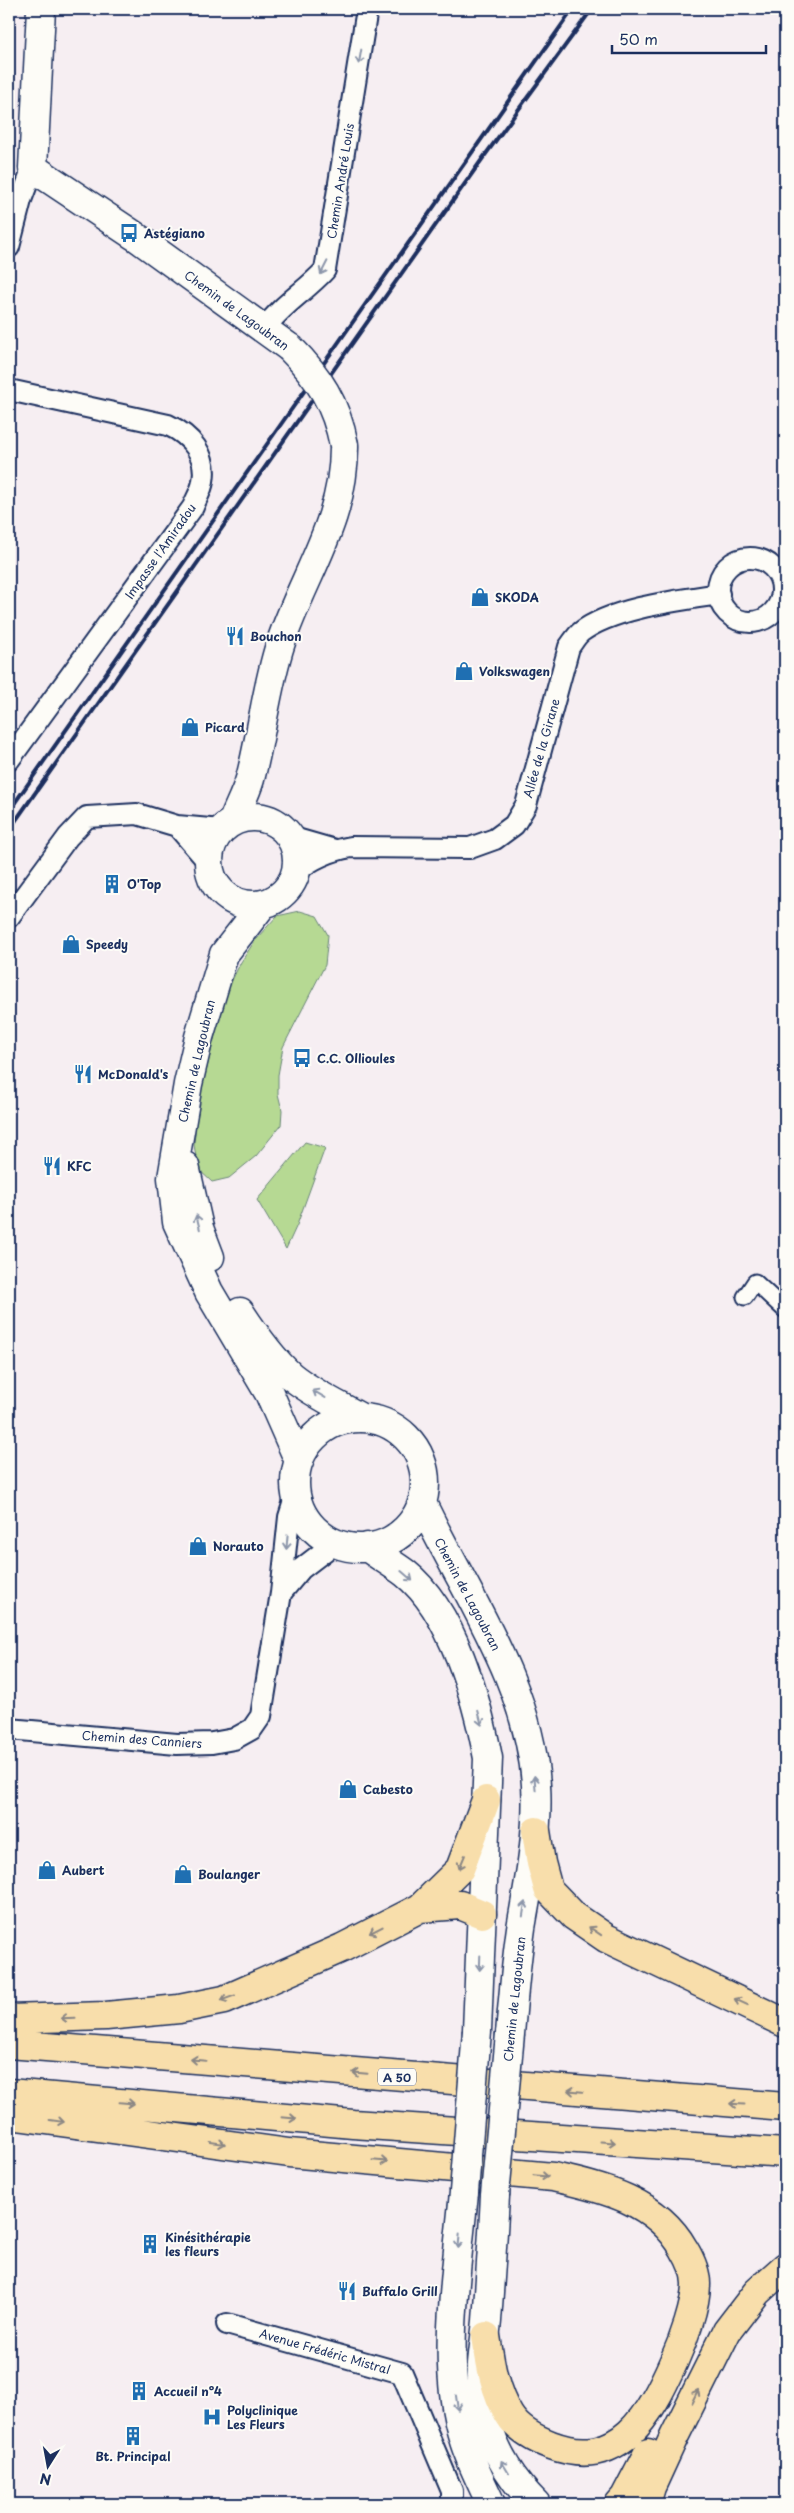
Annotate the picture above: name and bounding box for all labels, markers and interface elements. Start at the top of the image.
scale bar [612,22,765,54]
text: 50 m [619,27,658,50]
one-way arrow [355,49,365,65]
street label: Chemin André Louis [322,121,358,240]
bus stop icon: Astégiano [118,222,140,244]
place label: Astégiano [143,224,205,242]
one-way arrow [319,260,328,275]
street label: Chemin de Lagoubran [181,266,293,354]
street label: Impasse l'Amiradou [120,500,200,602]
shop icon: SKODA [469,586,491,608]
place label: SKODA [495,588,539,606]
restaurant icon: Bouchon [224,625,246,647]
place label: Bouchon [250,627,302,645]
shop icon: Volkswagen [453,660,475,682]
place label: Volkswagen [479,662,550,680]
street label: Allée de la Girane [518,696,564,800]
shop icon: Picard [179,716,201,738]
place label: Picard [205,718,245,736]
building icon: O'Top [101,873,123,895]
place label: O'Top [127,875,162,893]
shop icon: Speedy [60,933,82,955]
place label: Speedy [86,935,128,953]
street label: Chemin de Lagoubran [173,998,219,1124]
bus stop icon: C.C. Ollioules [291,1047,313,1069]
place label: C.C. Ollioules [317,1049,395,1067]
restaurant icon: McDonald's [72,1063,94,1085]
place label: McDonald's [98,1065,168,1083]
restaurant icon: KFC [41,1155,63,1177]
place label: KFC [67,1157,92,1175]
one-way arrow [193,1214,202,1230]
one-way arrow [312,1389,326,1399]
one-way arrow [282,1534,292,1550]
street label: Chemin de Lagoubran [431,1534,505,1654]
shop icon: Norauto [187,1535,209,1557]
place label: Norauto [213,1537,264,1555]
one-way arrow [400,1570,413,1581]
one-way arrow [476,1710,485,1726]
street label: Chemin des Canniers [81,1726,203,1752]
one-way arrow [530,1775,540,1791]
shop icon: Cabesto [337,1778,359,1800]
place label: Cabesto [363,1780,413,1798]
one-way arrow [457,1854,467,1869]
shop icon: Aubert [36,1859,58,1881]
place label: Aubert [62,1861,105,1879]
shop icon: Boulanger [172,1863,194,1885]
place label: Boulanger [198,1865,261,1883]
one-way arrow [520,1902,530,1918]
one-way arrow [589,1925,603,1935]
one-way arrow [369,1926,384,1935]
street label: Chemin de Lagoubran [498,1936,530,2062]
one-way arrow [475,1954,485,1970]
one-way arrow [221,1994,237,2003]
one-way arrow [734,1997,749,2006]
one-way arrow [60,2013,76,2022]
one-way arrow [191,2055,207,2065]
road number: A 50 [378,2068,416,2086]
one-way arrow [353,2069,369,2078]
one-way arrow [567,2086,583,2096]
one-way arrow [119,2099,135,2108]
one-way arrow [729,2100,745,2109]
one-way arrow [281,2113,297,2123]
one-way arrow [49,2116,65,2126]
one-way arrow [210,2138,226,2148]
one-way arrow [600,2138,616,2147]
one-way arrow [371,2156,387,2166]
one-way arrow [533,2171,549,2181]
place label: Kinésithérapie les fleurs [165,2228,251,2260]
one-way arrow [455,2232,464,2248]
building icon: Kinésithérapie les fleurs [139,2233,161,2255]
restaurant icon: Buffalo Grill [336,2280,358,2302]
place label: Buffalo Grill [362,2282,438,2300]
street label: Avenue Frédéric Mistral [257,2324,393,2378]
building icon: Accueil n°4 [128,2380,150,2402]
place label: Accueil n°4 [153,2382,222,2400]
one-way arrow [691,2389,700,2404]
one-way arrow [452,2394,462,2410]
place label: Polyclinique Les Fleurs [227,2401,298,2433]
hospital icon: Polyclinique Les Fleurs [201,2406,223,2428]
building icon: Bt. Principal [122,2425,144,2447]
north arrow [22,2440,72,2490]
place label: Bt. Principal [95,2447,171,2465]
one-way arrow [500,2460,510,2474]
text: N [38,2468,53,2491]

